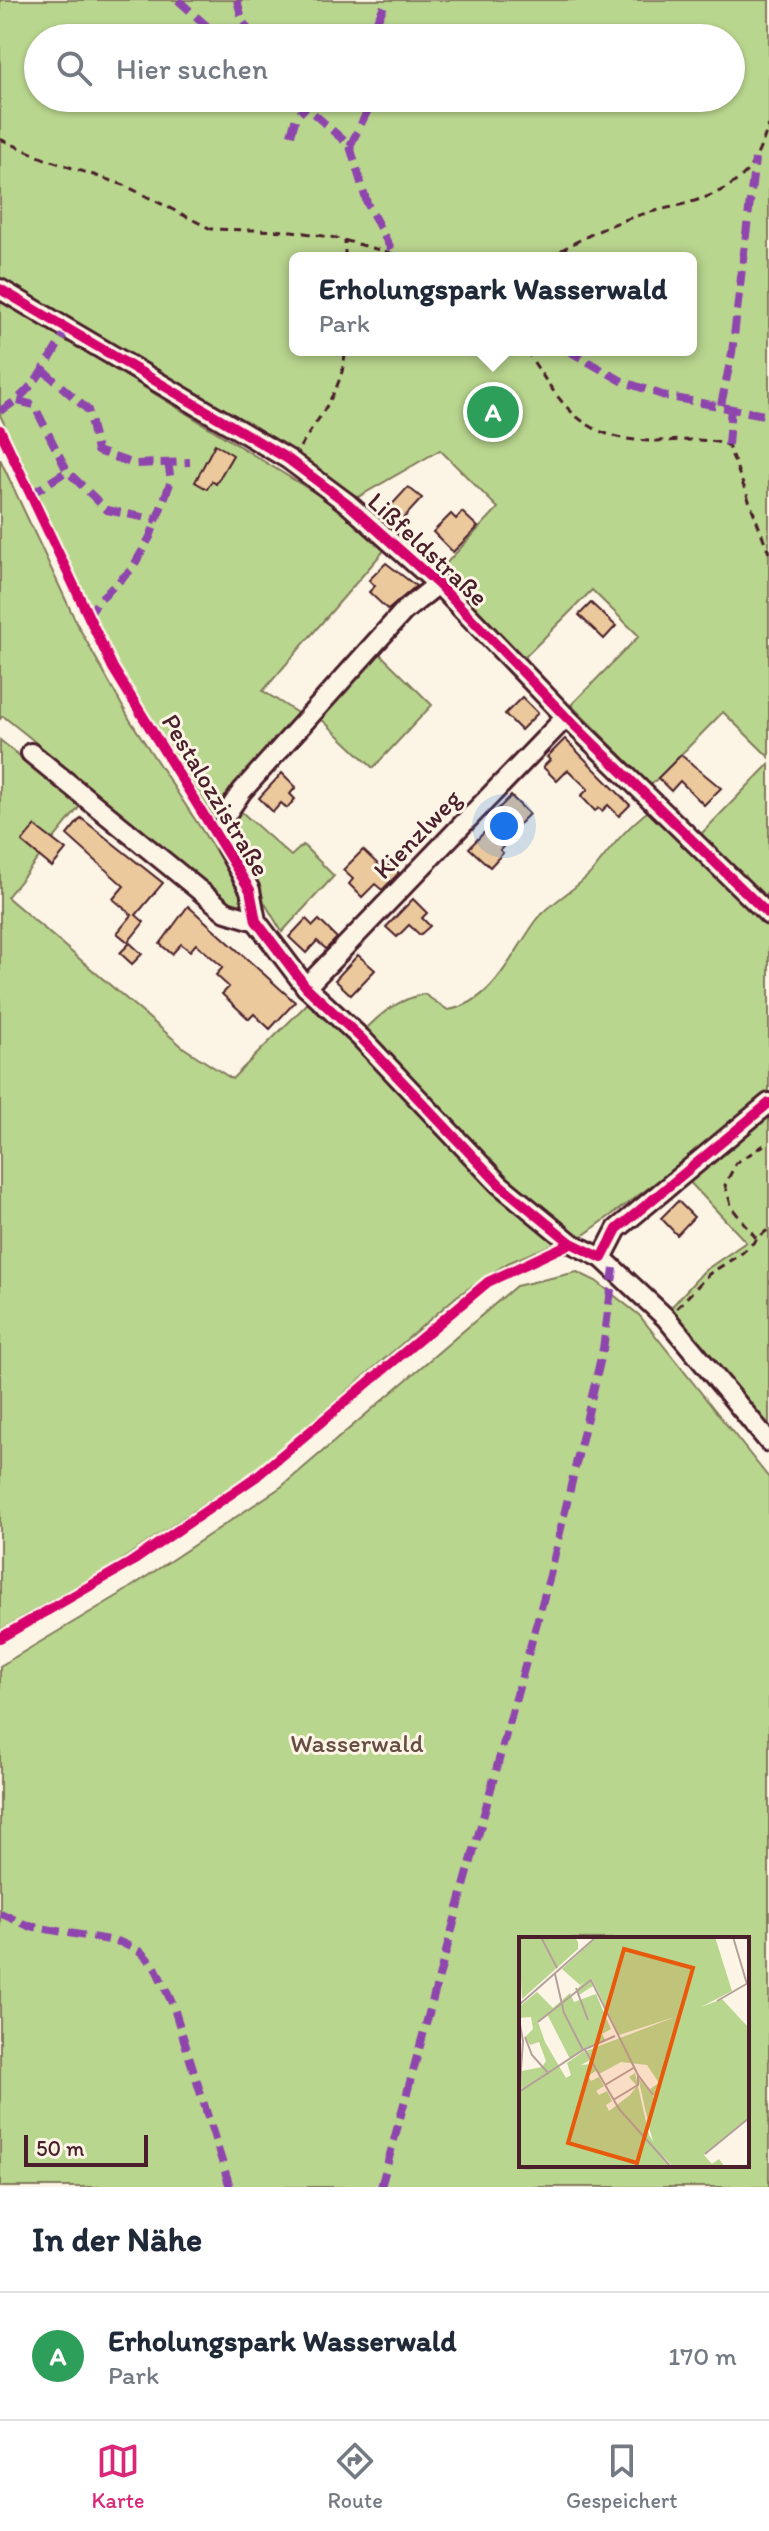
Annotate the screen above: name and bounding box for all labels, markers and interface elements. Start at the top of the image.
search box [24,24,745,112]
icon: search [52,46,96,90]
text: Hier suchen [116,50,268,87]
popup [289,252,697,356]
text: Erholungspark Wasserwald [319,270,667,307]
text: Park [319,307,370,339]
pin: A [467,382,519,442]
street label: Lißfeldstraße [361,485,495,613]
street label: Pestalozzistraße [155,708,277,882]
street label: Kienzlweg [366,782,468,886]
your location [484,806,524,846]
park label: Wasserwald [290,1727,424,1759]
inset map [519,1937,749,2167]
scale bar [24,2131,148,2167]
text: 50 m [36,2135,85,2162]
text: In der Nähe [32,2219,202,2260]
text: Erholungspark Wasserwald [108,2322,456,2359]
text: A [50,2340,66,2372]
text: 170 m [668,2340,737,2372]
text: Park [108,2359,159,2391]
tab: Karte [92,2439,144,2514]
tab: Route [328,2439,383,2514]
tab: Gespeichert [566,2439,677,2514]

